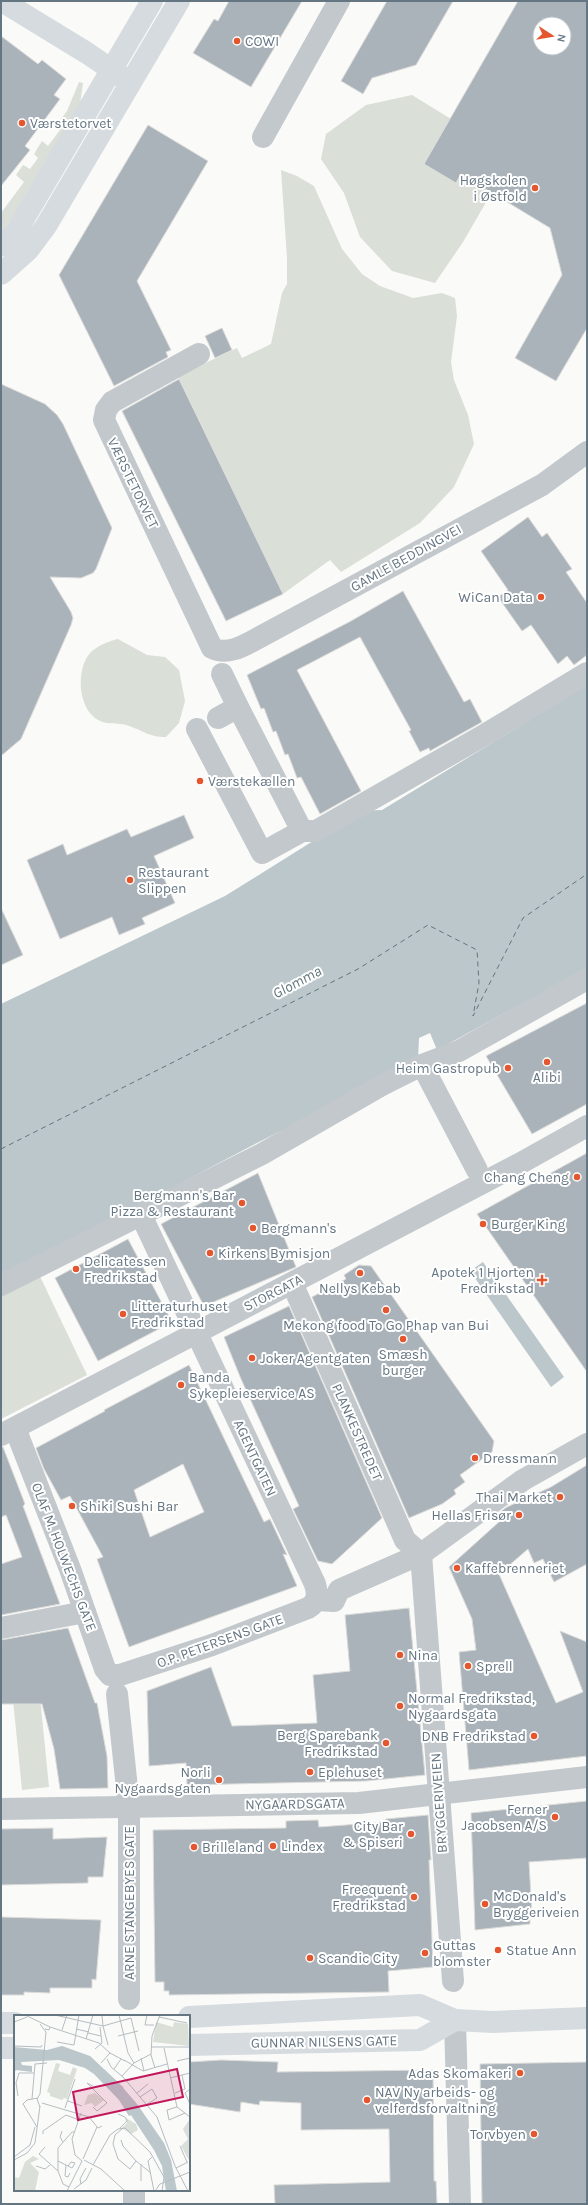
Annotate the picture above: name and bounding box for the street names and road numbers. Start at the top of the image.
street label: VÆRSTETORVET [104,435,162,531]
street label: GAMLE BEDDINGVEI [348,521,464,595]
street label: STORGATA [241,1271,305,1315]
street label: PLANKESTREDET [328,1381,386,1483]
street label: AGENTGATEN [230,1417,280,1499]
street label: OLAF M. HOLWECHS GATE [28,1480,100,1634]
street label: O.P. PETERSENS GATE [154,1610,286,1672]
street label: BRYGGERIVEIEN [427,1752,451,1854]
street label: NYGAARDSGATA [245,1795,345,1813]
street label: ARNE STANGEBYES GATE [121,1826,138,1980]
street label: GUNNAR NILSENS GATE [251,2032,397,2052]

